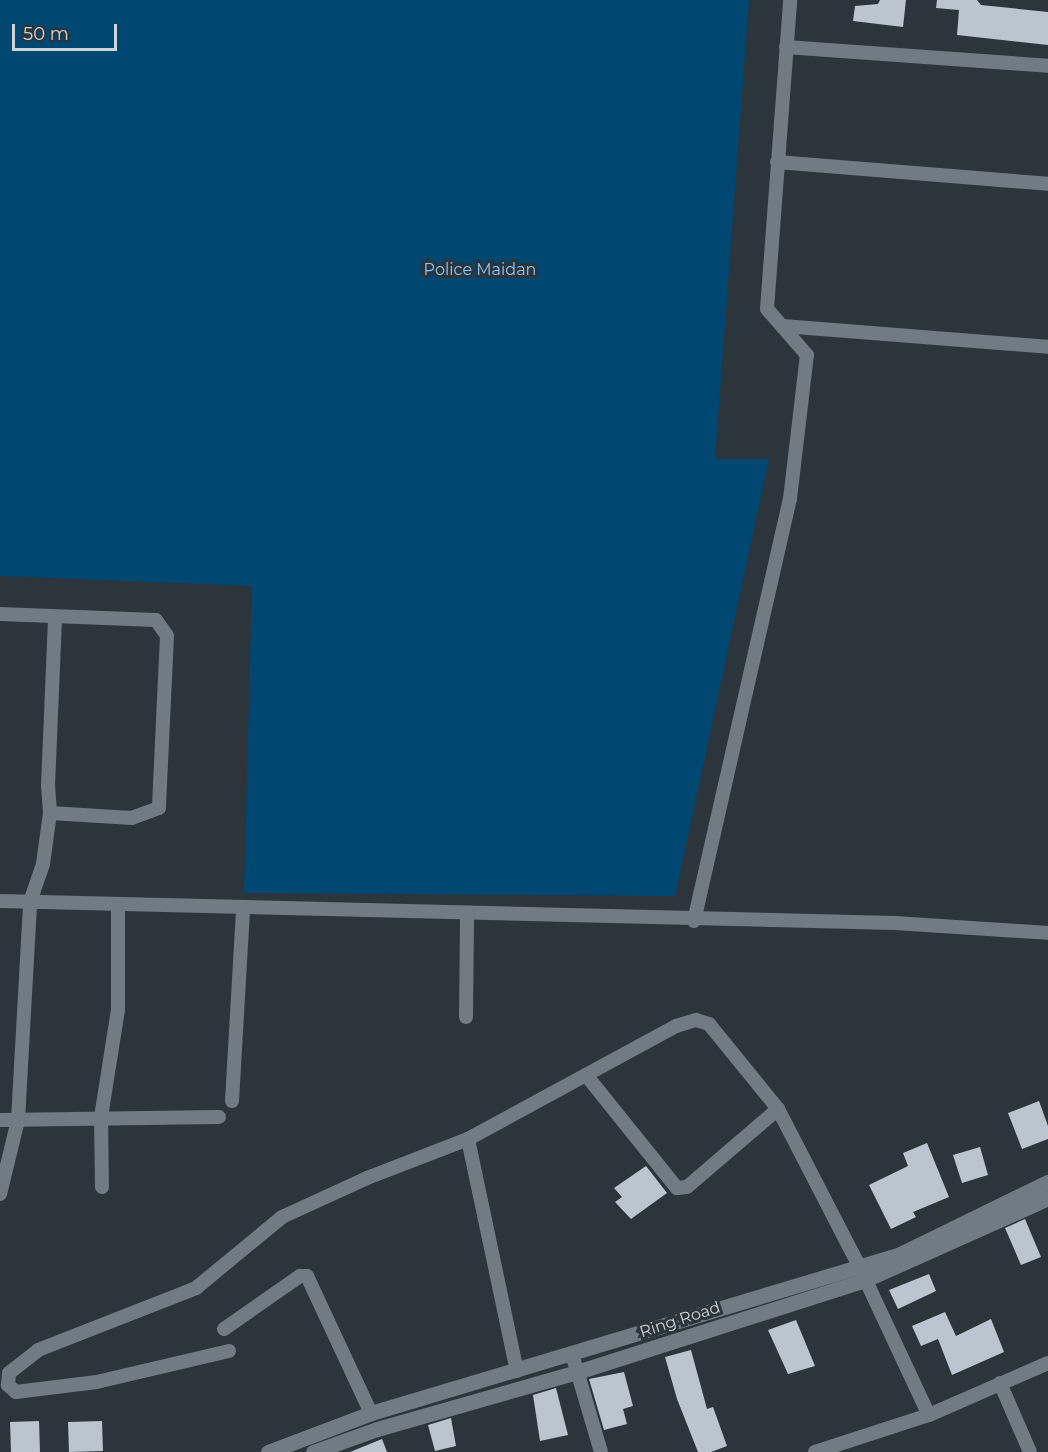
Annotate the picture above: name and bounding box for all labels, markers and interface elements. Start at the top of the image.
scale bar [15,12,120,50]
text: 50 m [23,23,69,45]
park label: Police Maidan [424,260,536,280]
street label: Ring Road [637,1298,723,1342]

